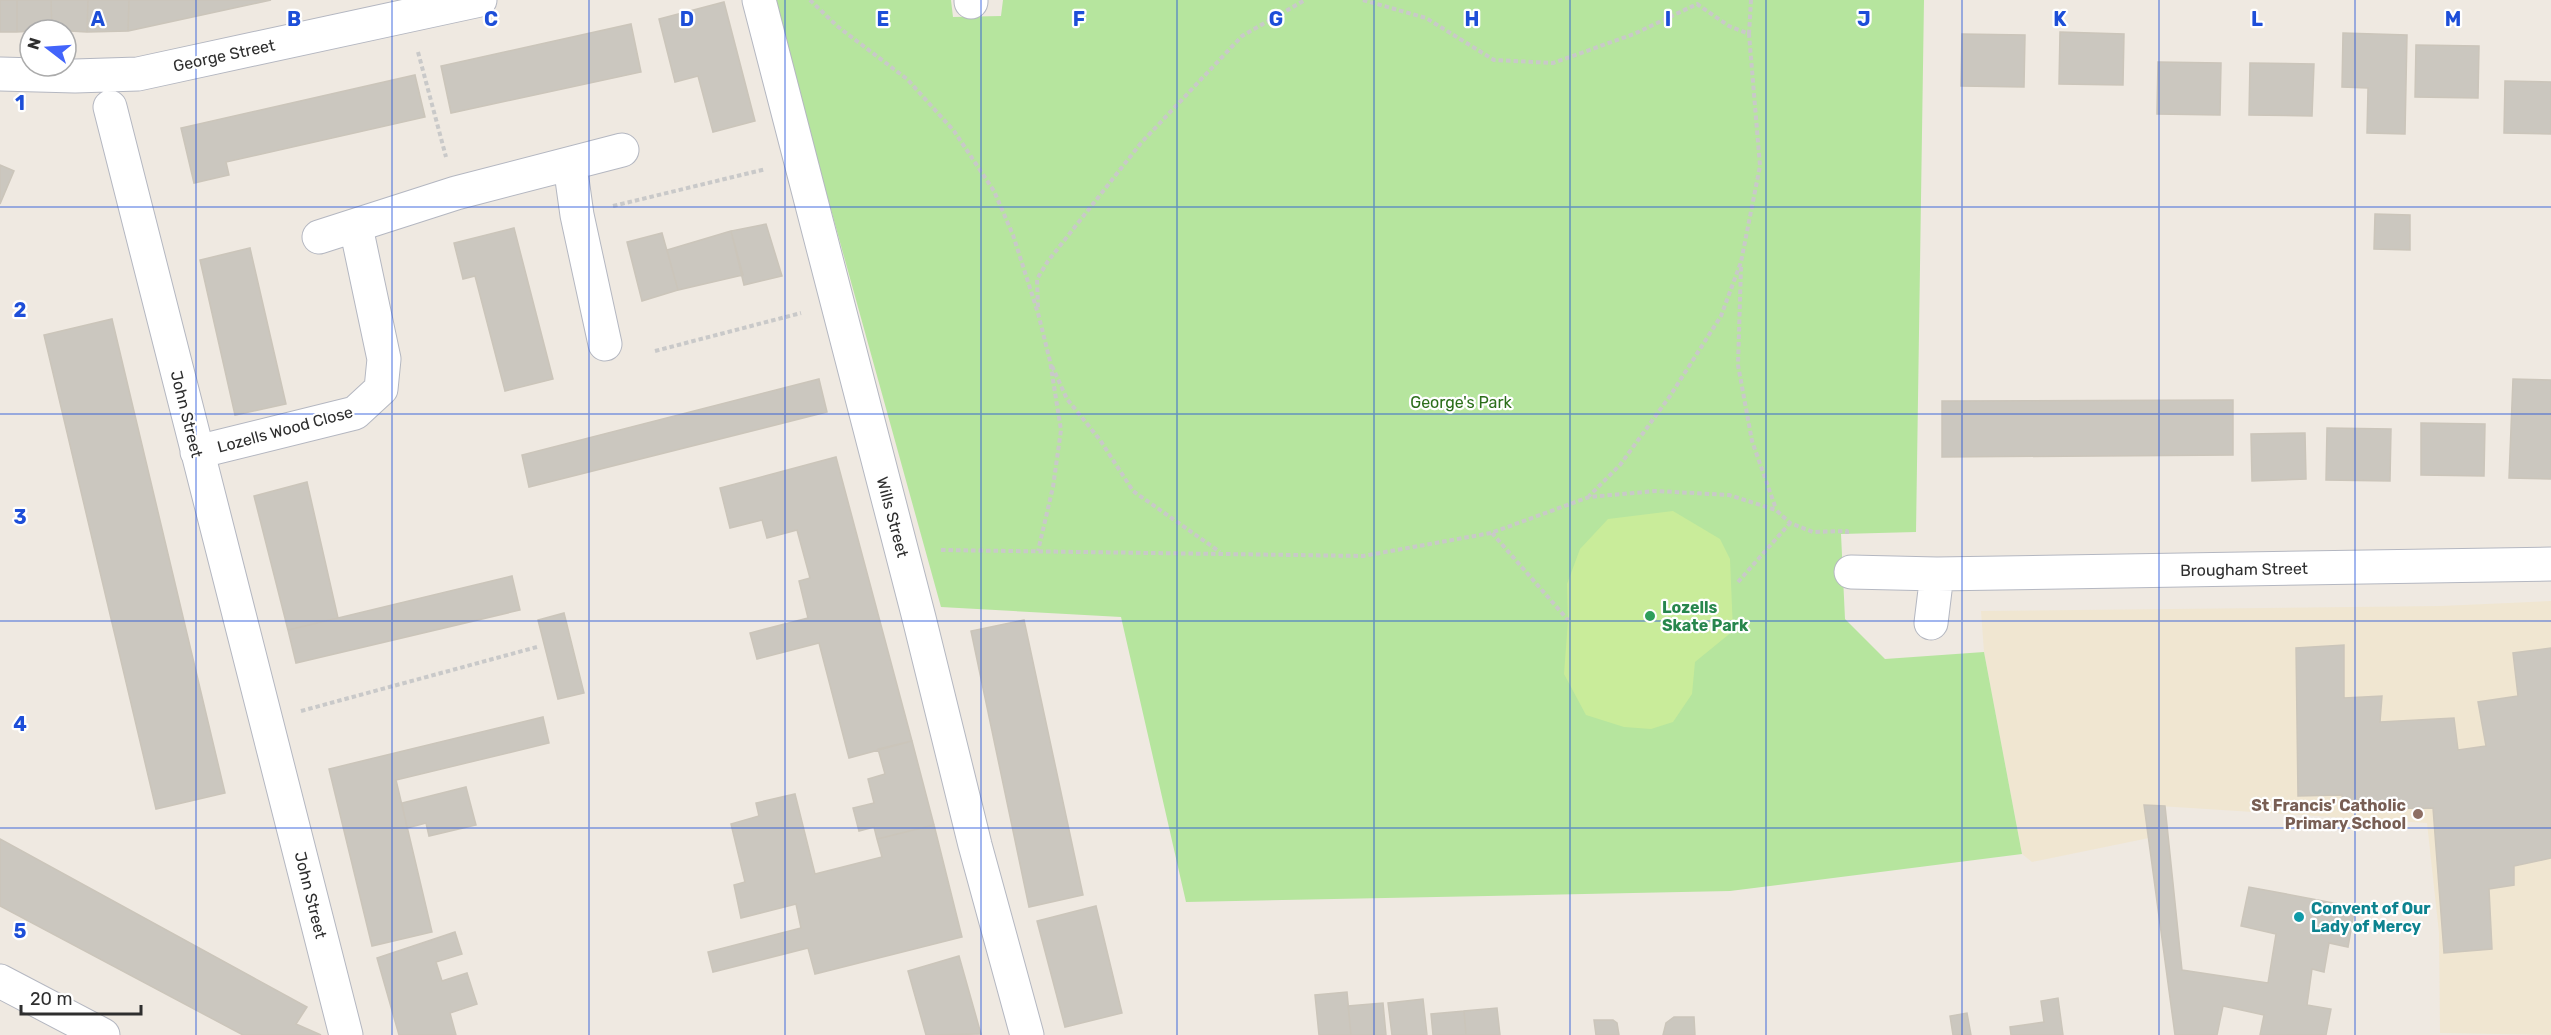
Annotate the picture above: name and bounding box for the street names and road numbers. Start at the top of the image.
street label: George Street [171,35,277,76]
street label: John Street [167,369,206,460]
street label: Lozells Wood Close [215,402,355,457]
street label: Wills Street [873,475,912,560]
street label: Brougham Street [2180,559,2308,580]
street label: John Street [291,850,330,941]

